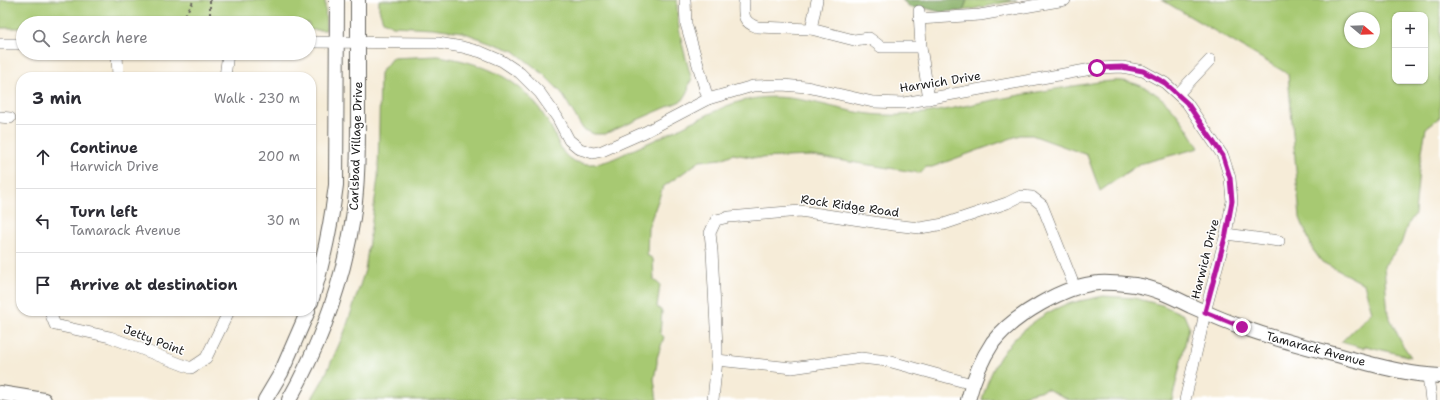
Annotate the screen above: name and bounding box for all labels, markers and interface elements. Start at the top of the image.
north arrow [1344,12,1380,48]
map controls [1392,12,1428,84]
button: + [1392,12,1428,48]
search box [16,16,316,60]
icon: search [30,27,52,49]
text: Search here [62,28,148,48]
button: − [1392,48,1428,84]
route start [1088,59,1106,77]
street label: Harwich Drive [898,68,982,96]
street label: Carlsbad Village Drive [346,81,366,211]
text: 3 min [32,87,82,109]
text: Walk · 230 m [214,90,300,107]
text: Continue [70,138,138,158]
icon: ahead [32,146,54,168]
text: 200 m [258,148,300,165]
text: Harwich Drive [70,158,159,175]
street label: Rock Ridge Road [800,191,901,221]
text: Turn left [70,202,138,222]
icon: left [32,210,54,232]
text: 30 m [266,212,300,229]
street label: Harwich Drive [1187,217,1223,301]
text: Tamarack Avenue [70,222,181,239]
icon: arrive [32,274,54,296]
text: Arrive at destination [70,275,238,295]
route end [1233,318,1251,336]
street label: Jetty Point [121,321,187,359]
street label: Tamarack Avenue [1264,328,1368,370]

